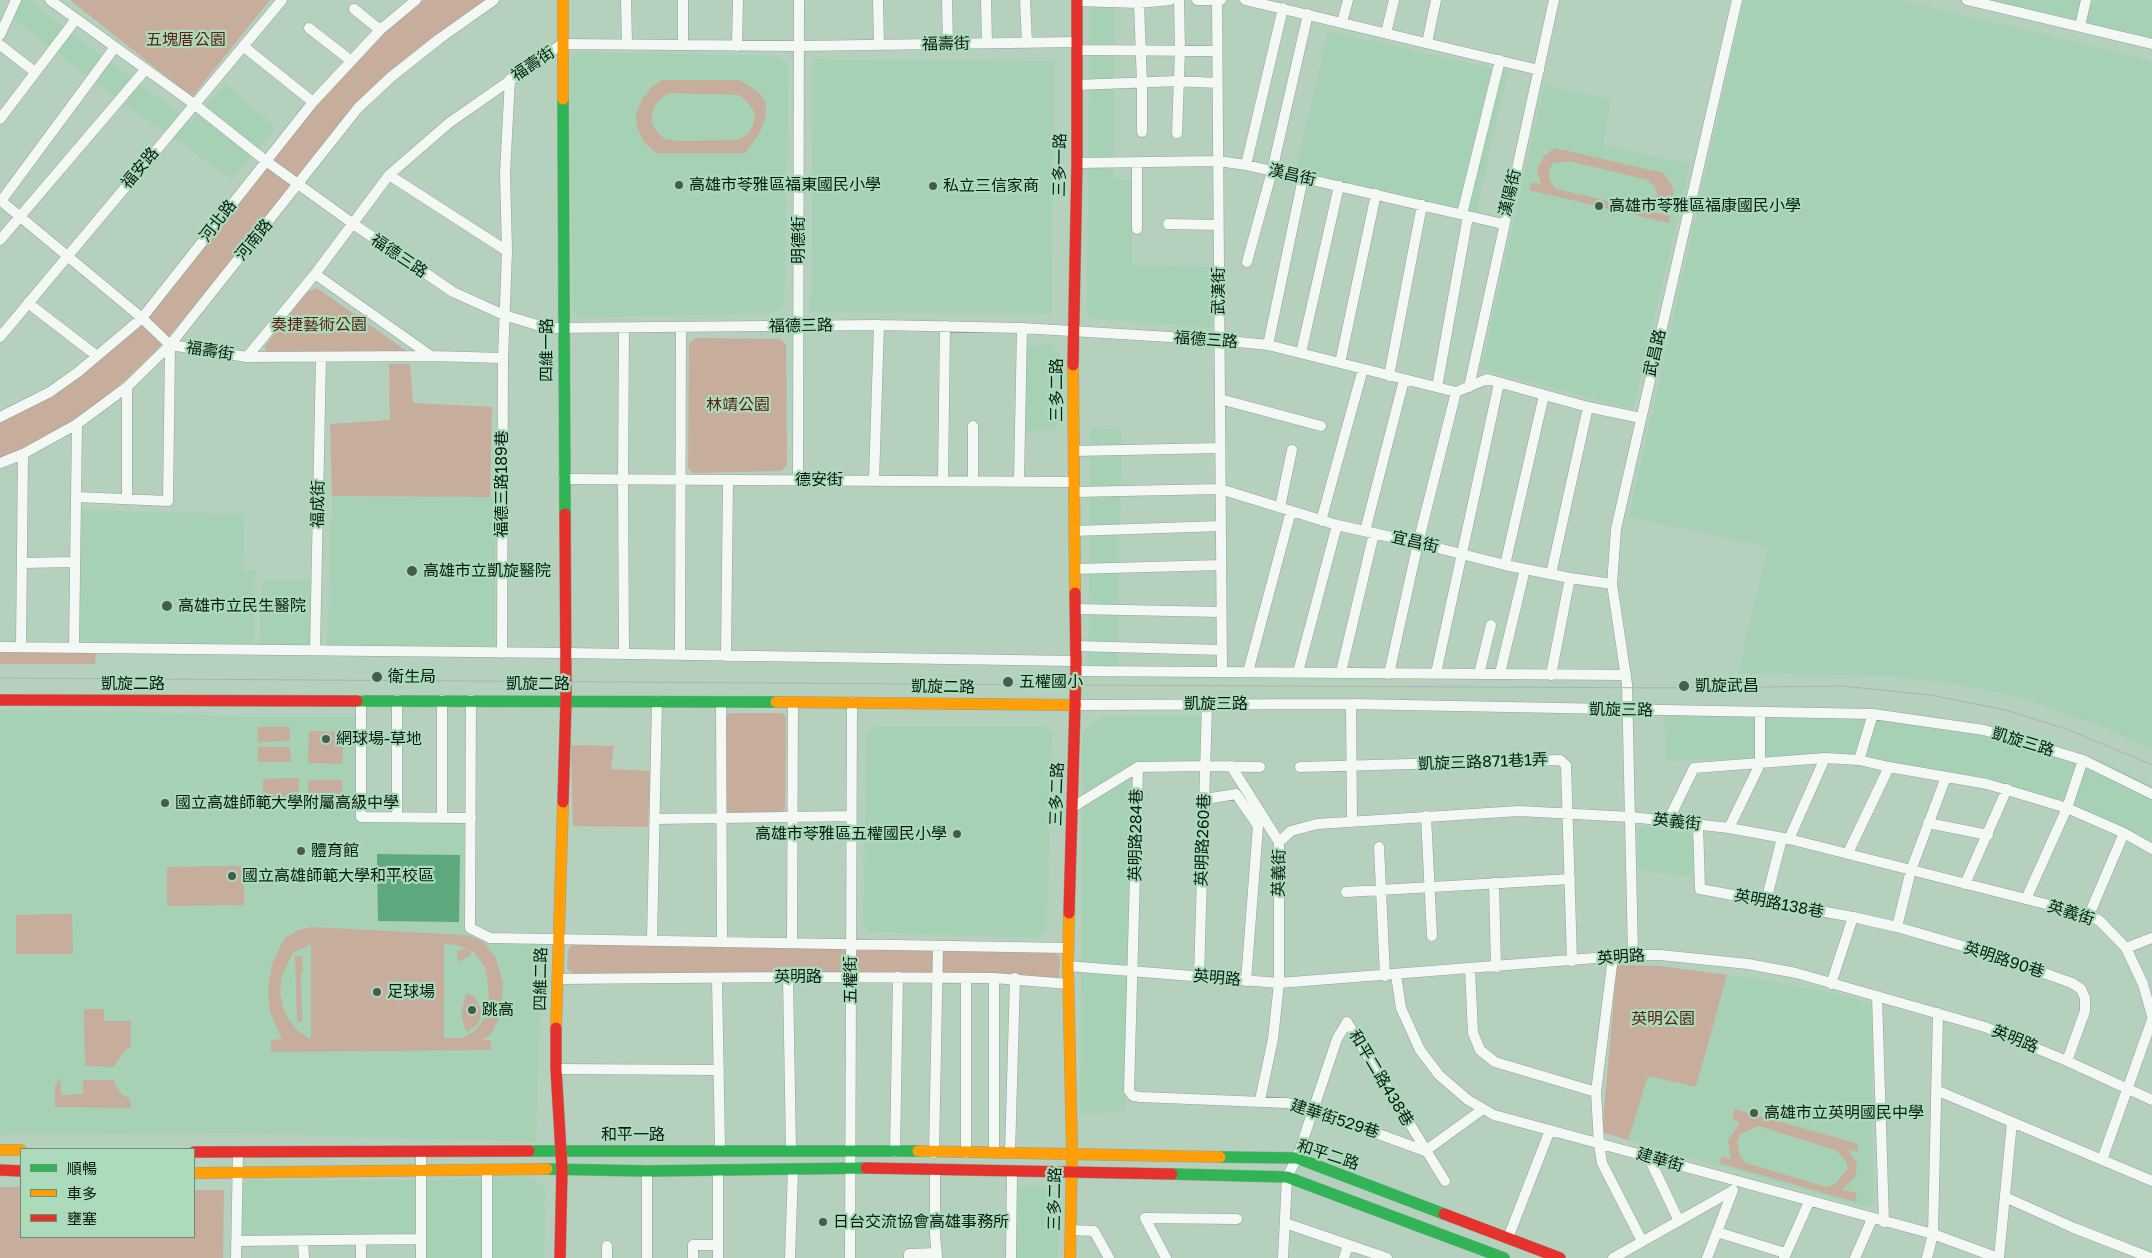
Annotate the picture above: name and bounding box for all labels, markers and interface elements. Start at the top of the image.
park label: 五塊厝公園 [146,30,226,50]
street label: 福壽街 [922,34,970,54]
street label: 福壽街 [508,43,558,85]
street label: 三多一路 [1050,133,1070,197]
street label: 福安路 [117,143,163,193]
street label: 漢昌街 [1266,160,1318,190]
street label: 漢陽街 [1495,167,1525,219]
place label: 高雄市苓雅區福東國民小學 [689,175,881,195]
place label: 私立三信家商 [943,176,1039,196]
marker: 高雄市苓雅區福東國民小學 [673,179,685,191]
marker: 私立三信家商 [927,180,939,192]
street label: 河北路 [196,196,240,246]
place label: 高雄市苓雅區福康國民小學 [1609,196,1801,216]
marker: 高雄市苓雅區福康國民小學 [1593,200,1605,212]
street label: 河南路 [231,215,277,265]
street label: 明德街 [789,216,809,264]
street label: 福德三路 [367,230,431,282]
street label: 武漢街 [1209,267,1229,315]
park label: 奏捷藝術公園 [271,315,367,335]
street label: 福德三路 [769,316,833,336]
street label: 四維一路 [537,318,557,382]
street label: 武昌路 [1640,327,1670,379]
street label: 福德三路 [1173,328,1239,352]
street label: 福壽街 [185,338,235,364]
street label: 三多二路 [1047,358,1067,422]
park label: 林靖公園 [706,395,770,415]
street label: 福德三路189巷 [492,430,512,538]
street label: 德安街 [795,470,843,490]
street label: 福成街 [308,480,328,528]
street label: 宜昌街 [1389,527,1441,557]
place label: 高雄市立凱旋醫院 [423,561,551,581]
marker: 高雄市立凱旋醫院 [405,564,419,578]
place label: 高雄市立民生醫院 [178,596,306,616]
marker: 高雄市立民生醫院 [160,599,174,613]
place label: 衛生局 [388,667,436,687]
marker: 衛生局 [370,670,384,684]
place label: 五權國小 [1019,672,1083,692]
street label: 凱旋二路 [101,674,165,694]
street label: 凱旋二路 [506,674,570,694]
marker: 五權國小 [1001,675,1015,689]
place label: 凱旋武昌 [1695,676,1759,696]
street label: 凱旋二路 [911,677,975,697]
marker: 凱旋武昌 [1677,679,1691,693]
street label: 凱旋三路 [1184,694,1248,714]
street label: 凱旋三路 [1589,700,1653,720]
street label: 凱旋三路 [1990,723,2056,761]
place label: 網球場-草地 [336,729,422,749]
marker: 網球場-草地 [320,733,332,745]
street label: 凱旋三路871巷1弄 [1418,750,1548,774]
street label: 三多二路 [1046,762,1068,826]
street label: 英明路284巷 [1126,788,1146,882]
place label: 國立高雄師範大學附屬高級中學 [175,793,399,813]
street label: 英明路260巷 [1192,793,1214,887]
marker: 國立高雄師範大學附屬高級中學 [159,797,171,809]
street label: 英義街 [1652,810,1702,834]
place label: 高雄市苓雅區五權國民小學 [755,824,947,844]
marker: 高雄市苓雅區五權國民小學 [951,828,963,840]
place label: 體育館 [311,841,359,861]
marker: 體育館 [295,845,307,857]
street label: 英義街 [1269,849,1289,897]
place label: 國立高雄師範大學和平校區 [242,866,434,886]
marker: 國立高雄師範大學和平校區 [226,870,238,882]
street label: 英明路138巷 [1733,886,1825,922]
street label: 英義街 [2045,896,2097,930]
street label: 英明路90巷 [1961,938,2047,982]
street label: 英明路 [1596,946,1646,968]
street label: 四維二路 [531,947,551,1011]
street label: 五權街 [841,956,861,1004]
street label: 英明路 [1192,966,1242,990]
street label: 英明路 [774,967,822,987]
place label: 足球場 [387,982,435,1002]
marker: 足球場 [371,986,383,998]
place label: 跳高 [482,1000,514,1020]
marker: 跳高 [466,1004,478,1016]
park label: 英明公園 [1631,1009,1695,1029]
street label: 英明路 [1989,1021,2041,1057]
street label: 和平二路438巷 [1345,1026,1417,1130]
street label: 建華街529巷 [1288,1096,1382,1142]
place label: 高雄市立英明國民中學 [1764,1103,1924,1123]
marker: 高雄市立英明國民中學 [1748,1107,1760,1119]
street label: 和平一路 [601,1125,665,1145]
street label: 和平二路 [1295,1136,1361,1174]
street label: 建華街 [1634,1144,1686,1176]
legend [20,1148,195,1238]
text: 順暢 [67,1159,97,1177]
street label: 三多二路 [1045,1167,1065,1231]
text: 車多 [67,1184,97,1202]
text: 壅塞 [67,1209,97,1227]
place label: 日台交流協會高雄事務所 [833,1212,1009,1232]
marker: 日台交流協會高雄事務所 [817,1216,829,1228]

